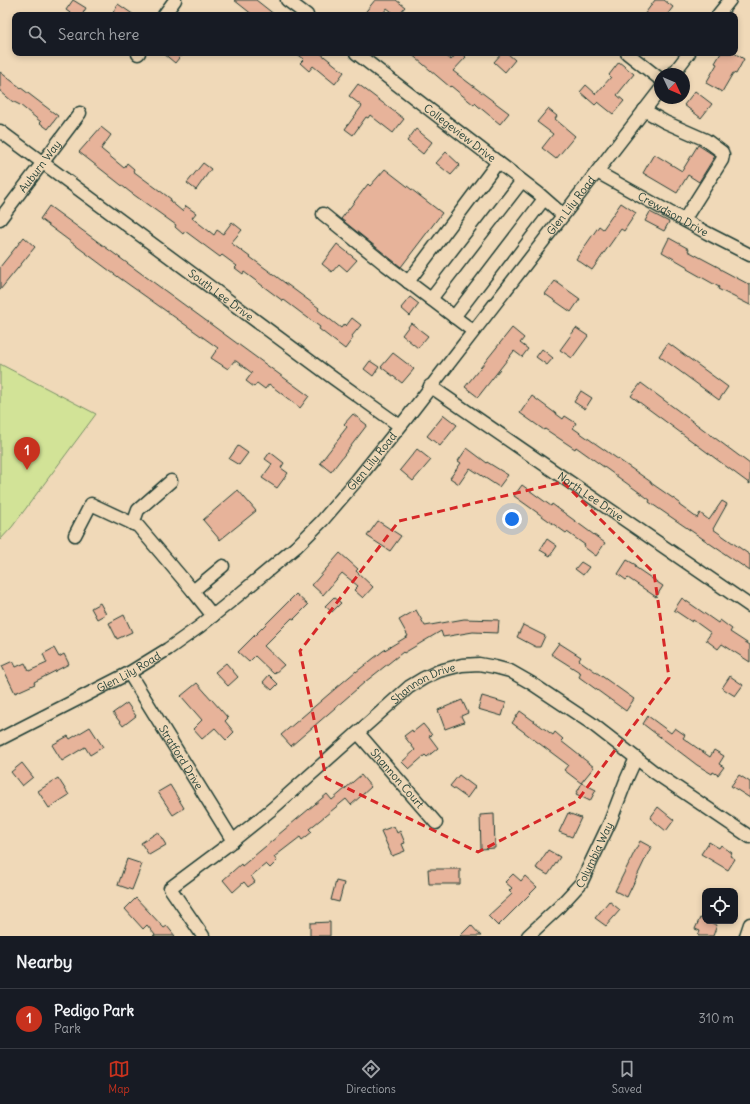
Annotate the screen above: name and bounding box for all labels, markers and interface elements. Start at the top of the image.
search box [12,12,738,56]
icon: search [26,23,48,45]
text: Search here [58,25,139,44]
north arrow [654,68,690,104]
street label: Collegeview Drive [421,101,499,165]
street label: Auburn Way [16,138,64,195]
street label: Glen Lily Road [544,173,598,238]
street label: Crewdson Drive [635,189,711,239]
street label: South Lee Drive [186,266,256,324]
street label: Glen Lily Road [344,429,400,493]
pin: 1 [14,437,40,470]
street label: North Lee Drive [555,469,626,524]
your location [502,509,522,529]
street label: Glen Lily Road [94,648,163,695]
street label: Shannon Drive [388,660,457,707]
street label: Stratford Drive [156,722,206,792]
street label: Shannon Court [368,746,427,811]
street label: Columbia Way [573,820,616,891]
map controls [702,888,738,924]
button: locate [702,888,738,924]
text: Nearby [16,951,72,973]
text: Pedigo Park [54,1001,134,1020]
text: 1 [26,1010,32,1027]
text: 310 m [699,1010,734,1027]
text: Park [54,1020,81,1037]
tab: Map [108,1058,130,1096]
tab: Directions [346,1058,396,1096]
tab: Saved [612,1058,642,1096]

